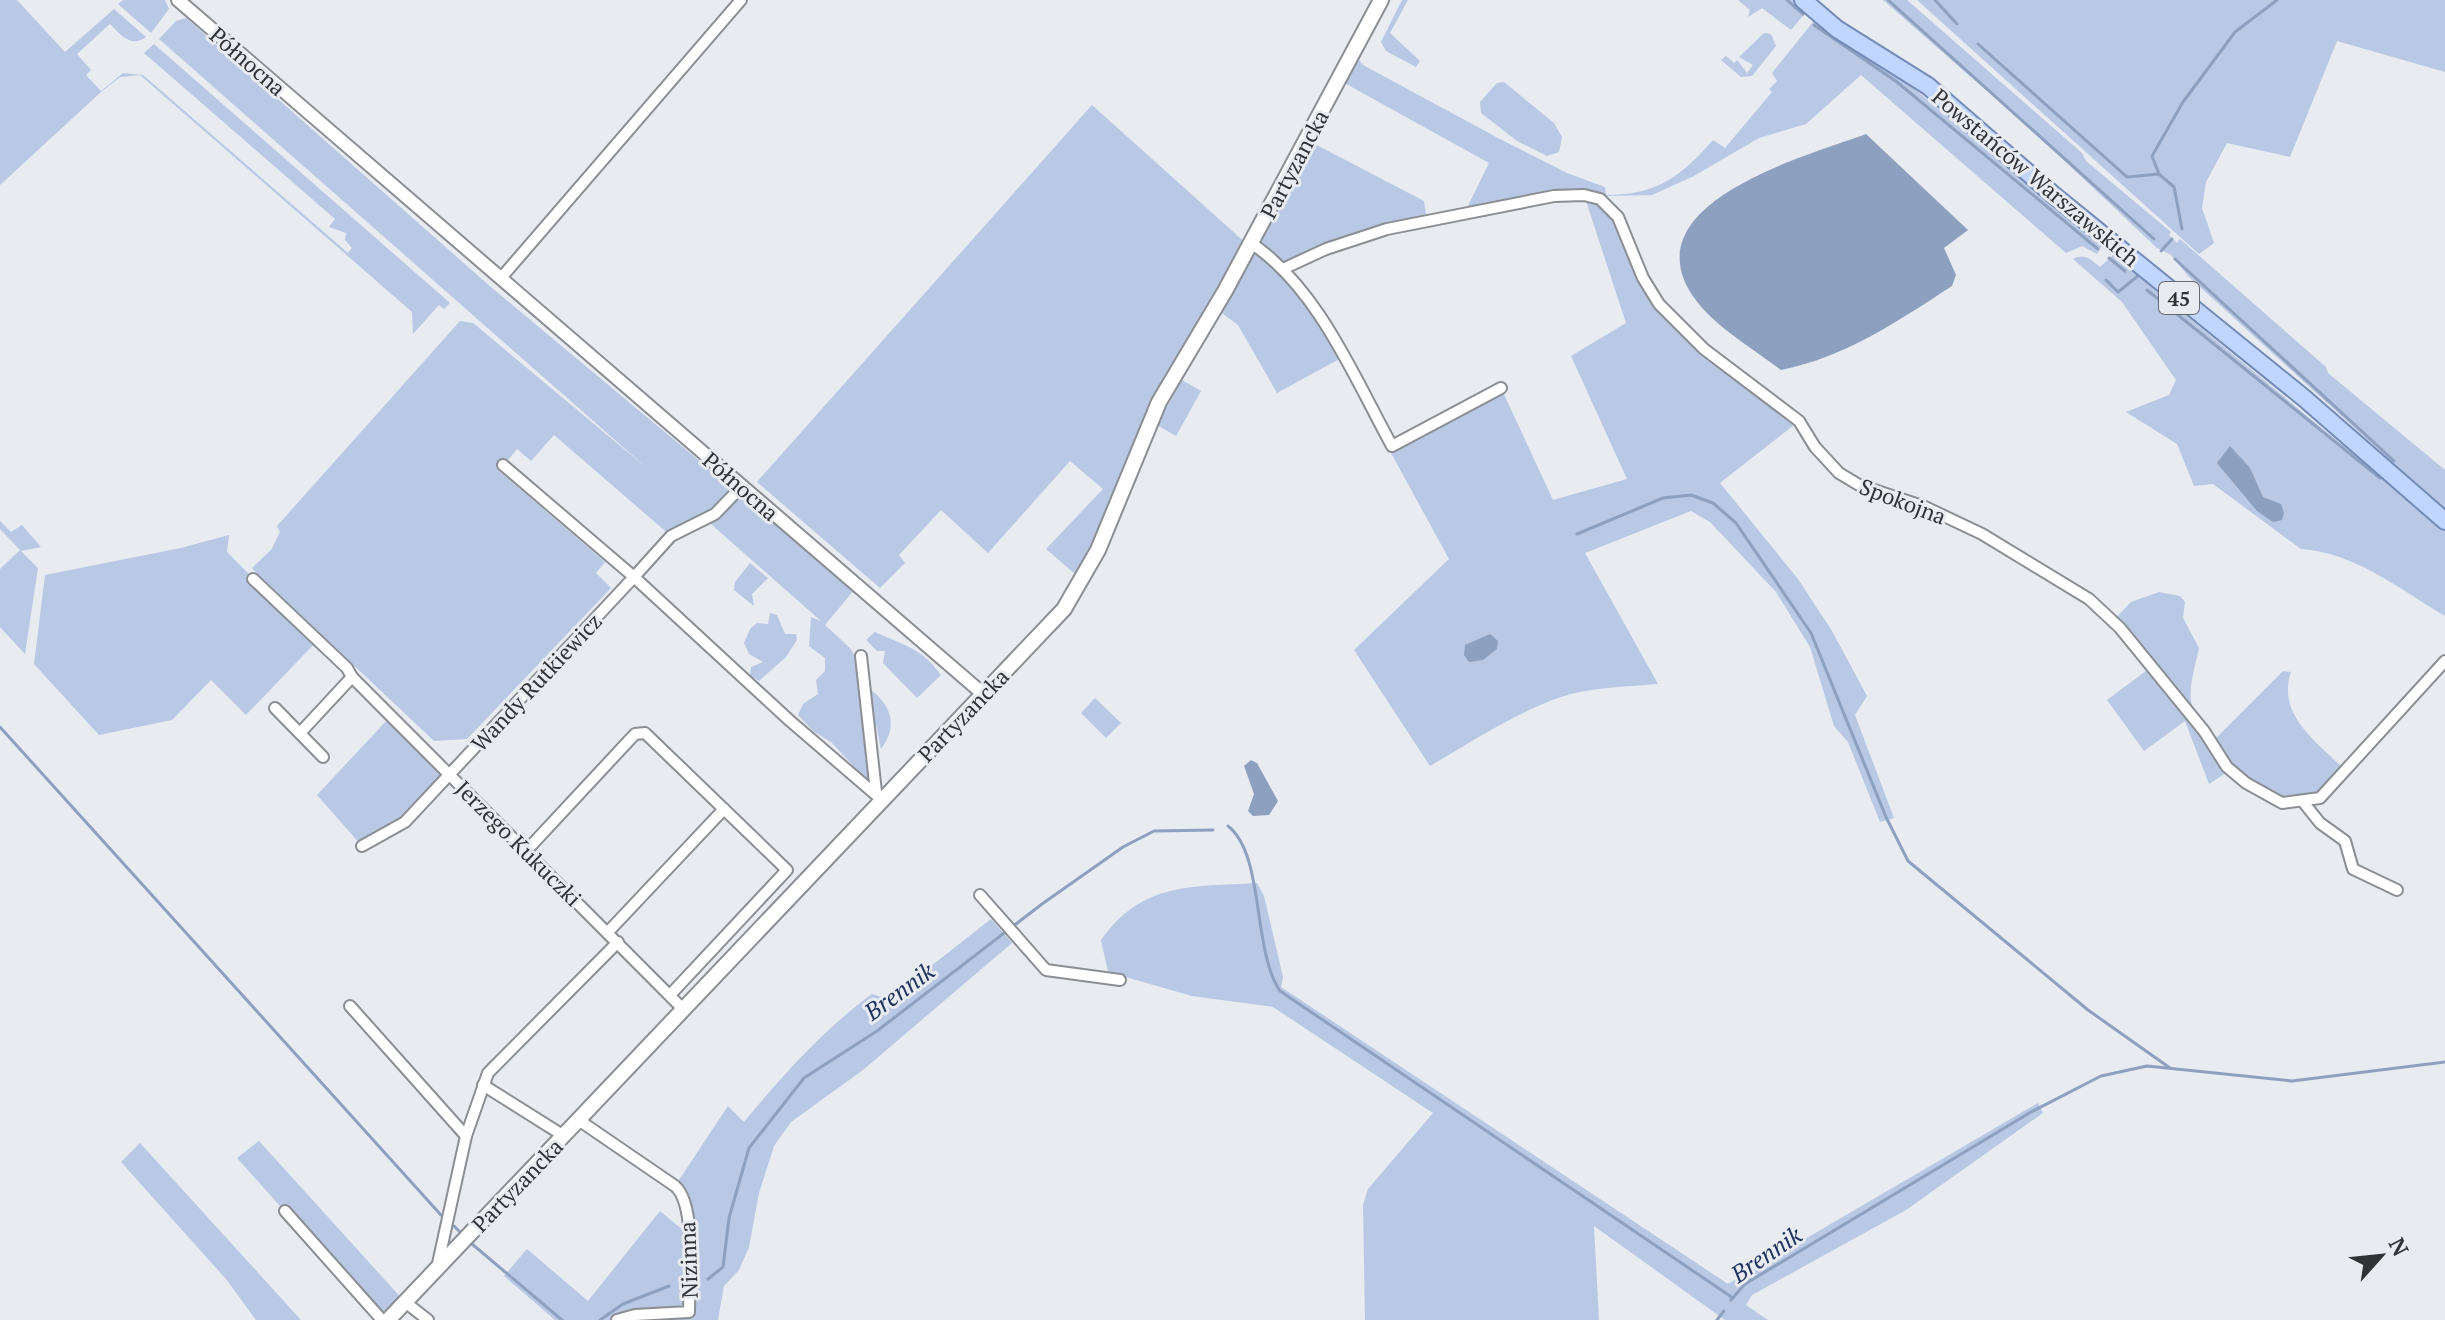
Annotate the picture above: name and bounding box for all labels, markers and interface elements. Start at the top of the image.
street label: Północna [204,20,292,102]
street label: Powstańców Warszawskich [1926,82,2146,272]
street label: Partyzancka [1253,105,1335,223]
road number: 45 [2159,282,2199,314]
street label: Północna [697,445,785,527]
street label: Spokojna [1856,471,1950,531]
street label: Wandy Rutkiewicz [464,607,608,757]
street label: Partyzancka [911,662,1015,768]
street label: Jerzego Kukuczki [450,774,588,912]
water label: Brennik [857,954,941,1028]
street label: Partyzancka [465,1132,569,1238]
north arrow [2341,1216,2421,1296]
water label: Brennik [1723,1218,1808,1290]
street label: Nizinna [672,1221,704,1299]
text: N [2383,1233,2416,1261]

